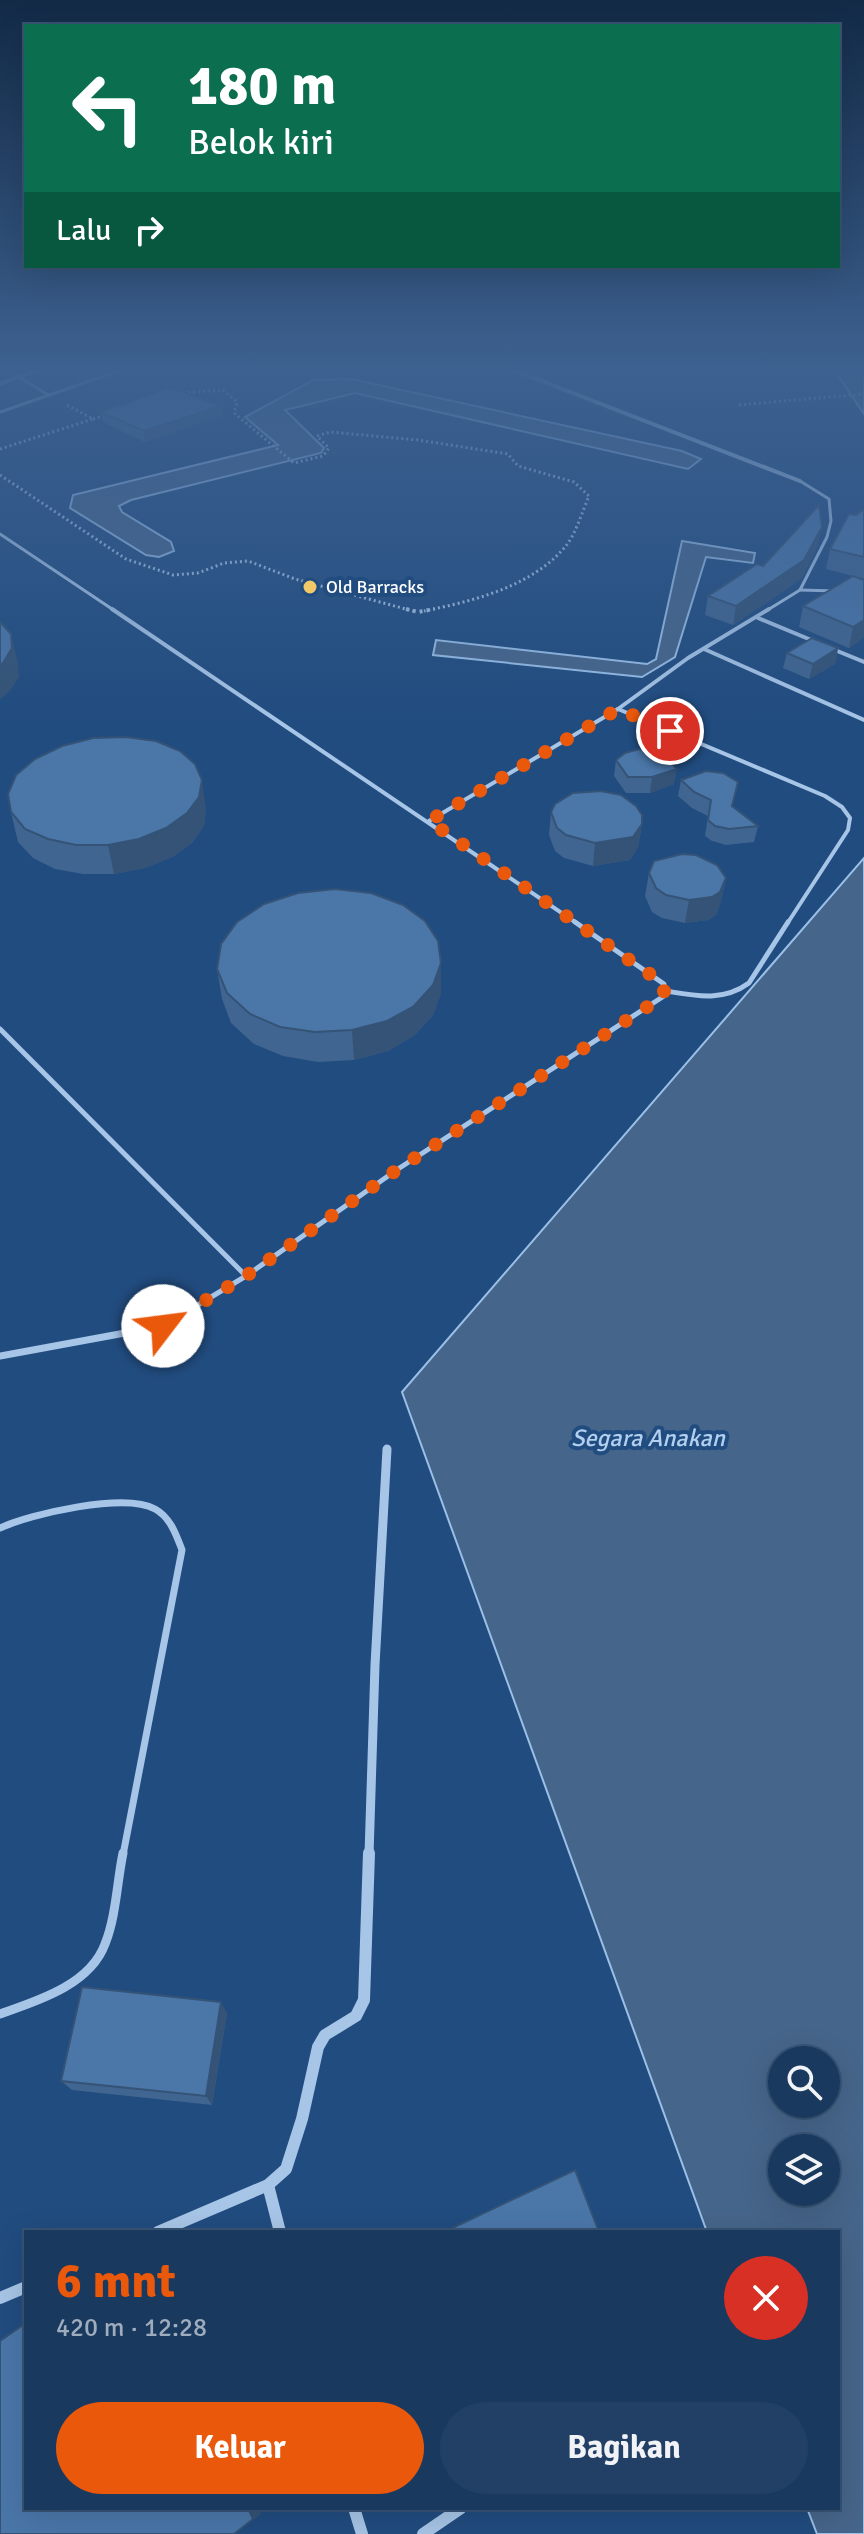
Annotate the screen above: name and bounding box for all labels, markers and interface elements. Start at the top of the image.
text: 180 m [188,51,336,120]
icon: left [56,56,160,160]
text: Belok kiri [188,120,334,165]
icon: right [127,208,171,252]
text: Lalu [56,212,111,249]
place label: Old Barracks [326,576,424,598]
marker: Old Barracks [301,578,319,596]
pin [636,697,704,765]
icon: arrive [648,709,692,753]
position arrow [121,1284,205,1368]
water label: Segara Anakan [571,1423,726,1453]
map controls [768,2046,840,2206]
button: search [768,2046,840,2118]
button: layers [768,2134,840,2206]
text: 6 mnt [56,2252,176,2311]
button: close [724,2256,808,2340]
text: 420 m · 12:28 [56,2312,207,2344]
button: Keluar [56,2402,424,2494]
button: Bagikan [440,2402,808,2494]

